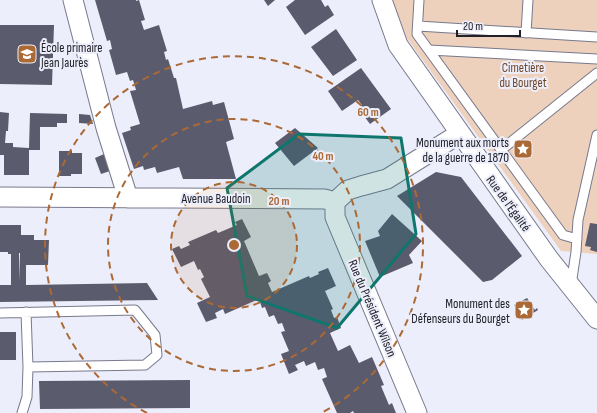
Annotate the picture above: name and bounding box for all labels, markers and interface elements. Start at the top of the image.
scale bar [457,12,520,38]
text: 20 m [463,19,483,34]
place label: École primaire Jean Jaurès [40,40,103,71]
school or university icon: École primaire Jean Jaurès [16,43,38,65]
park label: Cimetière du Bourget [499,60,547,91]
text: 60 m [357,105,379,120]
place label: Monument aux morts de la guerre de 1870 [416,135,509,166]
place icon: Monument aux morts de la guerre de 1870 [512,138,534,160]
text: 40 m [312,149,334,164]
street label: Rue de l'Égalité [482,172,534,235]
street label: Avenue Baudoin [181,191,250,207]
text: 20 m [269,194,289,209]
centre of rings [227,238,241,252]
street label: Rue du Président Wilson [344,257,400,359]
place label: Monument des Défenseurs du Bourget [411,296,510,327]
place icon: Monument des Défenseurs du Bourget [513,299,535,321]

